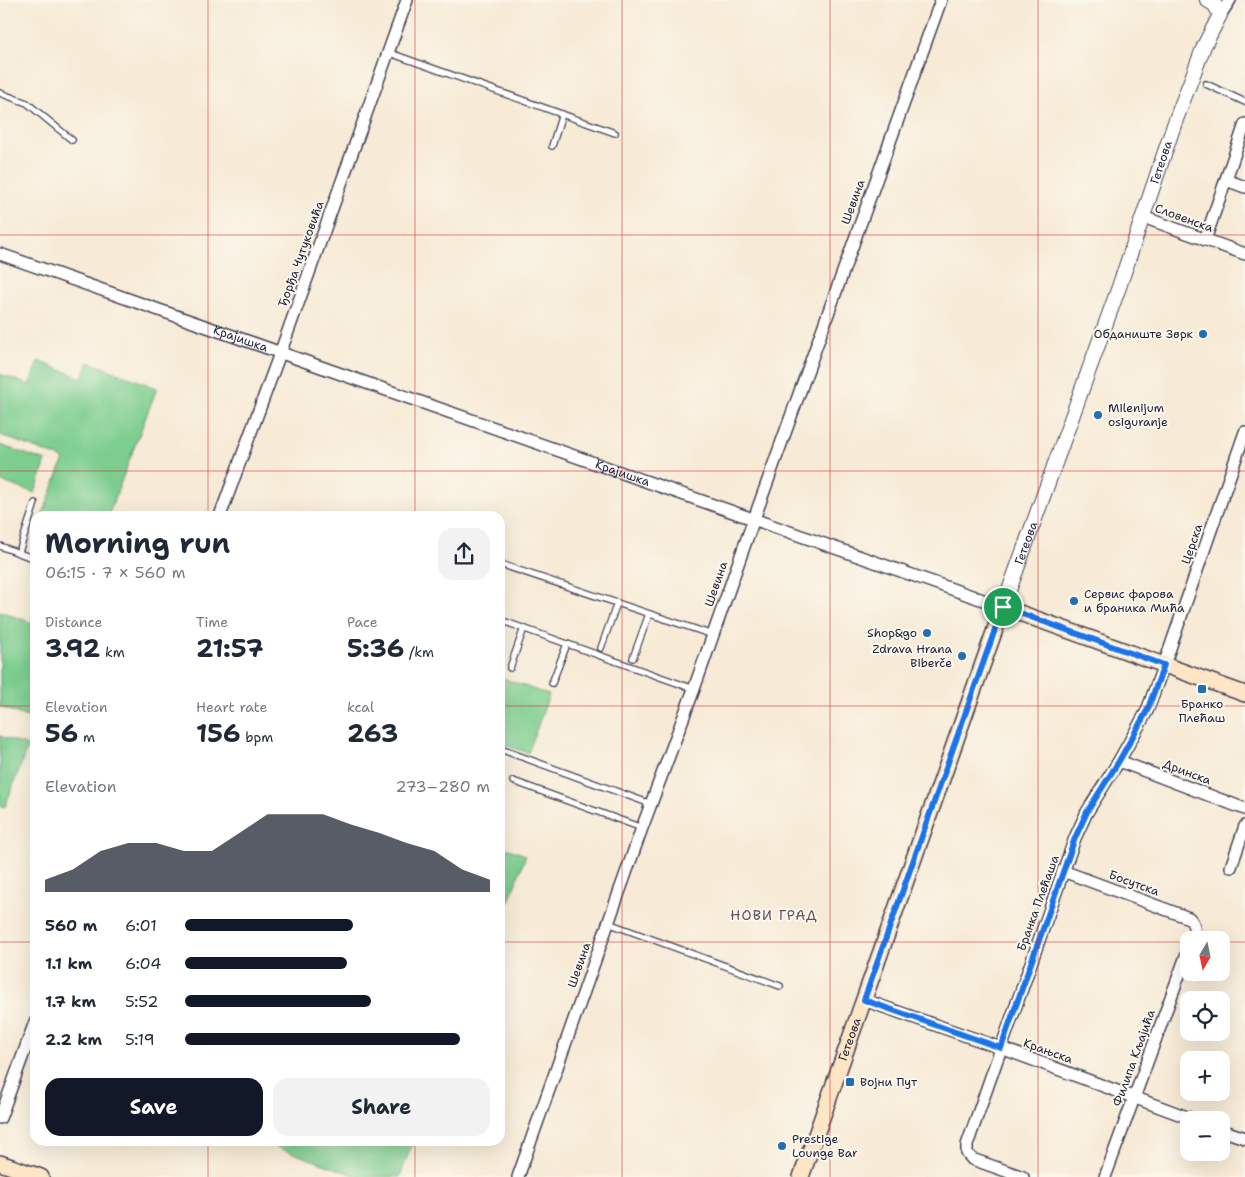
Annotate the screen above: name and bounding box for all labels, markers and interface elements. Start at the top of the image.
street label: Гетеова [1147,138,1176,186]
street label: Шевина [837,177,869,227]
street label: Ђорђа Чутуковића [274,198,328,309]
street label: Словенска [1153,200,1216,236]
street label: Крајишка [211,322,270,356]
place label: Обданиште Зврк [1094,326,1194,342]
marker: Обданиште Зврк [1197,328,1209,340]
place label: Milenijum osiguranje [1108,400,1168,430]
marker: Milenijum osiguranje [1092,409,1104,421]
street label: Крајишка [593,456,652,490]
street label: Гетеова [1011,519,1041,567]
street label: Церска [1178,521,1206,566]
text: Morning run [45,524,230,562]
button: share [438,528,490,580]
street label: Шевина [701,559,731,609]
text: 06:15 · 7 × 560 m [45,562,186,583]
pin [982,586,1024,628]
place label: Сервис фарова и браника Мића [1084,586,1185,616]
icon: arrive [989,593,1017,621]
marker: Сервис фарова и браника Мића [1068,595,1080,607]
text: Distance [45,613,102,631]
text: Time [196,613,228,631]
text: Pace [347,613,378,631]
place label: Shop&go [867,625,917,641]
marker: Shop&go [921,627,933,639]
text: 3.92 [45,631,100,665]
text: 21:57 [196,631,264,665]
text: 5:36 [347,631,404,665]
place label: Zdrava Hrana Biberče [872,641,953,671]
text: km [100,643,125,661]
text: /km [404,643,434,661]
marker: Zdrava Hrana Biberče [956,650,968,662]
marker: Бранко Плећаш [1196,683,1208,695]
place label: Бранко Плећаш [1179,696,1225,726]
text: Elevation [45,698,108,716]
text: Heart rate [196,698,267,716]
text: kcal [347,698,374,716]
text: 56 [45,716,78,750]
text: 156 [196,716,240,750]
text: 263 [347,716,398,750]
text: m [78,728,95,746]
text: bpm [240,728,273,746]
street label: Дринска [1161,756,1214,789]
text: Elevation [45,776,117,797]
text: 273–280 m [395,776,490,797]
street label: Бранка Плећаша [1013,852,1063,953]
street label: Босутска [1107,866,1162,900]
district label: НОВИ ГРАД [730,906,818,924]
text: 560 m [45,915,97,936]
text: 6:01 [125,915,157,936]
north arrow [1180,931,1230,981]
map controls [1180,931,1230,1161]
street label: Шевина [564,940,594,990]
text: 1.1 km [45,953,92,974]
text: 6:04 [125,953,161,974]
text: 1.7 km [45,991,96,1012]
text: 5:52 [125,991,158,1012]
button: locate [1180,991,1230,1041]
street label: Филипа Кљајића [1109,1007,1159,1109]
street label: Гетеова [835,1015,865,1063]
text: 2.2 km [45,1029,102,1050]
text: 5:19 [125,1029,155,1050]
street label: Крањска [1021,1035,1075,1067]
button: + [1180,1051,1230,1101]
place label: Војни Пут [860,1074,918,1090]
marker: Војни Пут [844,1076,856,1088]
button: Save [45,1078,263,1136]
button: Share [273,1078,490,1136]
button: − [1180,1111,1230,1161]
place label: Prestige Lounge Bar [792,1131,858,1161]
marker: Prestige Lounge Bar [776,1140,788,1152]

